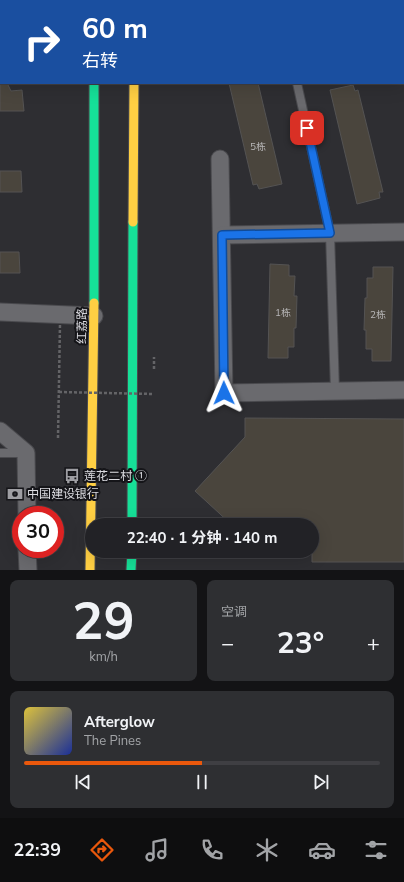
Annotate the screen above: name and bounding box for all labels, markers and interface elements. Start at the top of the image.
text: 60 m [82,10,148,48]
icon: right [16,16,68,68]
text: 右转 [82,49,118,73]
pin [290,111,324,145]
icon: arrive [296,117,318,139]
house number: 5栋 [250,140,266,154]
house number: 1栋 [275,306,291,320]
street label: 红荔路 [74,308,90,344]
house number: 2栋 [370,308,386,322]
position arrow [203,372,245,414]
bus stop icon: 莲花二村 ① [63,467,81,485]
place label: 莲花二村 ① [84,468,147,484]
bank icon: 中国建设银行 [6,485,24,503]
place label: 中国建设银行 [27,486,99,502]
speed limit sign: 30 [12,506,64,558]
text: 22:40 · 1 分钟 · 140 m [127,528,277,548]
text: 29 [72,586,135,657]
text: 空调 [221,603,247,621]
text: 23° [277,623,324,664]
text: − [221,629,234,659]
text: + [367,629,380,659]
text: km/h [89,648,118,666]
text: Afterglow [84,712,155,732]
text: The Pines [84,732,141,750]
icon: previous [72,771,94,793]
icon: pause [191,771,213,793]
icon: next [310,771,332,793]
icon: directions [88,836,116,864]
icon: music [143,836,171,864]
icon: phone [198,836,226,864]
icon: climate [253,836,281,864]
icon: car [308,836,336,864]
icon: filters [362,836,390,864]
text: 22:39 [13,838,61,862]

